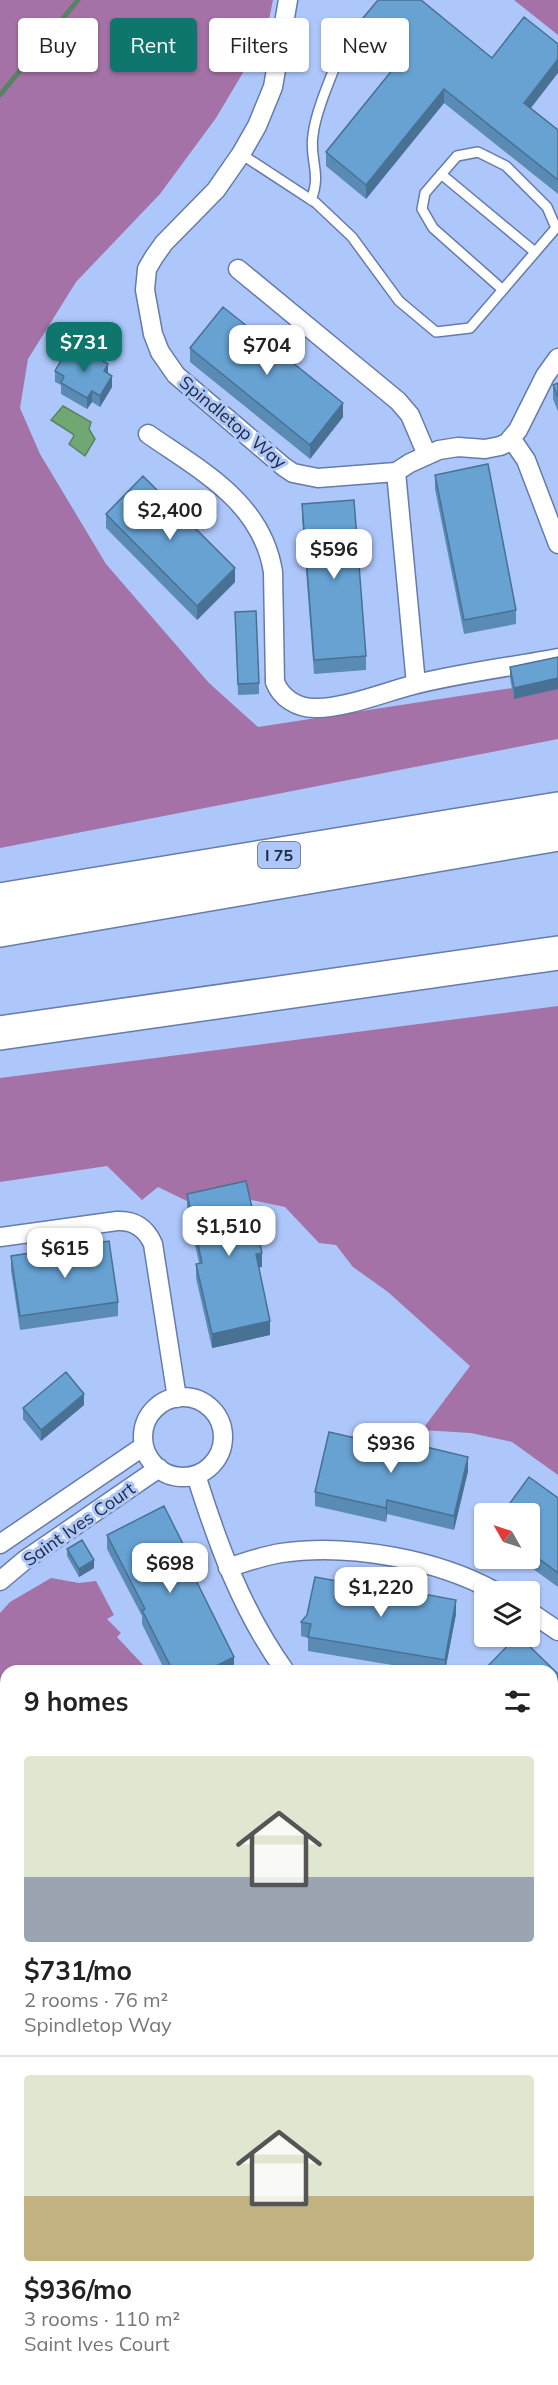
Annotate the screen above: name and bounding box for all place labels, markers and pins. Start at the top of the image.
pin: $731 [48,322,120,373]
pin: $704 [231,325,303,376]
pin: $2,400 [121,490,219,541]
pin: $596 [298,529,370,580]
pin: $1,510 [180,1206,278,1257]
pin: $615 [29,1228,101,1279]
pin: $936 [355,1423,427,1474]
pin: $698 [134,1543,206,1594]
pin: $1,220 [332,1567,430,1618]

